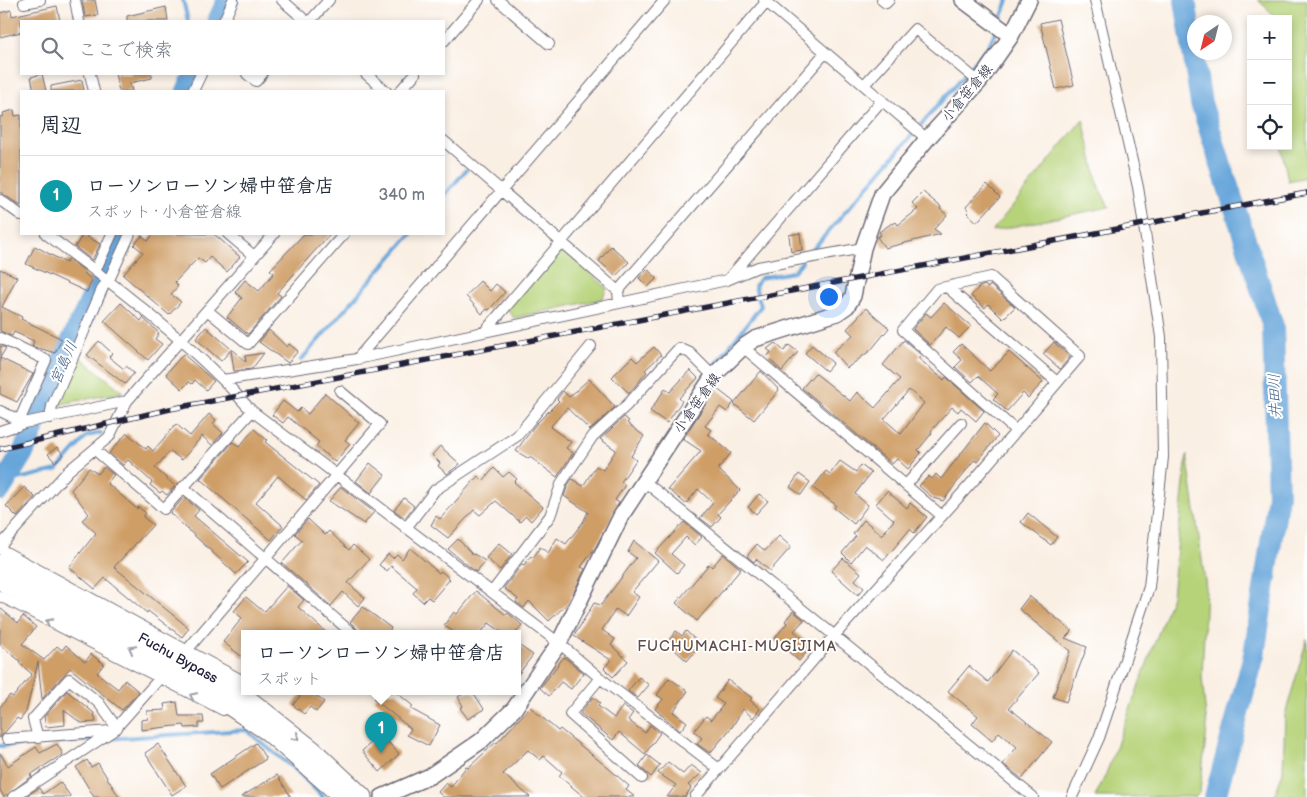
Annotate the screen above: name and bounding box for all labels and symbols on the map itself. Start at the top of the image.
north arrow [1187,15,1232,60]
street label: 小倉笹倉線 [938,61,996,125]
your location [816,284,842,310]
water label: 宮島川 [46,339,82,387]
street label: 小倉笹倉線 [670,369,724,437]
water label: 井田川 [1265,373,1285,419]
one-way arrow [45,618,54,628]
street label: Fuchu Bypass [135,629,221,687]
district label: FUCHUMACHI-MUGIJIMA [637,637,837,656]
one-way arrow [129,645,138,655]
one-way arrow [190,692,199,702]
pin: 1 [365,712,397,753]
one-way arrow [291,731,300,740]

